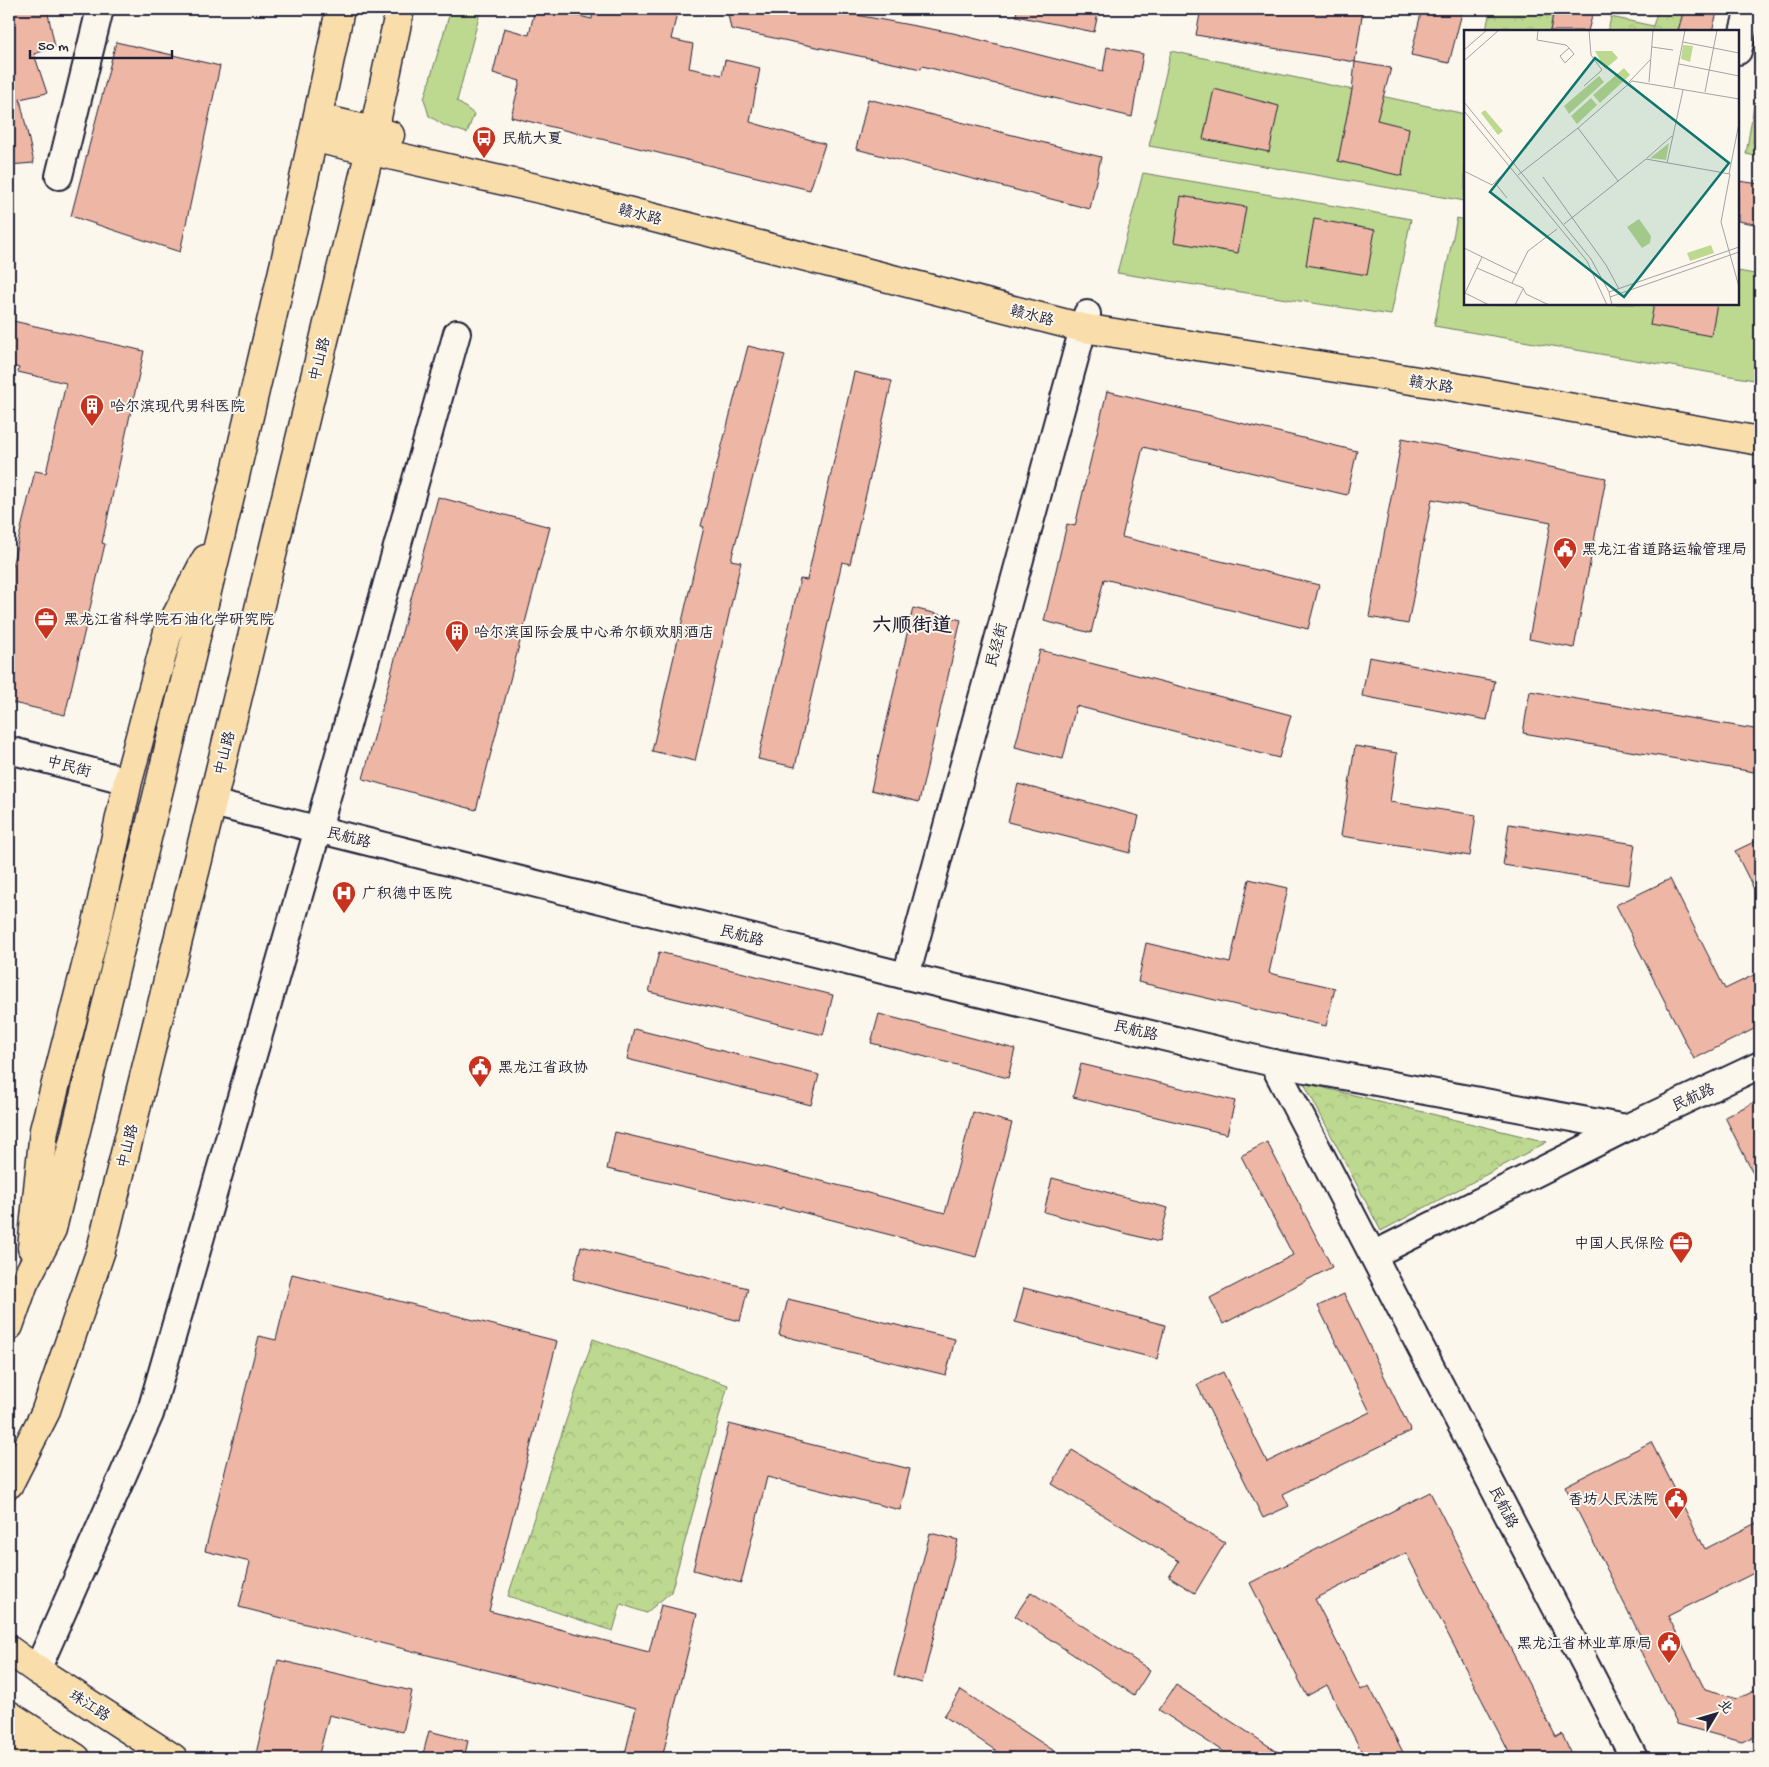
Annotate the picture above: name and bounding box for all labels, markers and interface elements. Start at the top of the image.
scale bar [30,28,172,60]
inset map [1464,30,1739,305]
text: 50 m [38,38,69,56]
bus stop icon: 民航大夏 [471,125,497,159]
place label: 民航大夏 [502,130,562,149]
street label: 赣水路 [615,202,664,230]
street label: 赣水路 [1007,303,1056,331]
street label: 中山路 [307,335,335,384]
street label: 赣水路 [1407,374,1454,398]
building icon: 哈尔滨现代男科医院 [79,393,105,427]
place label: 哈尔滨现代男科医院 [110,398,245,417]
public building icon: 黑龙江省道路运输管理局 [1552,536,1578,570]
place label: 黑龙江省道路运输管理局 [1582,541,1747,560]
office icon: 黑龙江省科学院石油化学研究院 [33,606,59,640]
place label: 黑龙江省科学院石油化学研究院 [64,611,274,630]
district label: 六顺街道 [872,614,952,639]
building icon: 哈尔滨国际会展中心希尔顿欢朋酒店 [444,619,470,653]
street label: 民经街 [983,621,1012,670]
place label: 哈尔滨国际会展中心希尔顿欢朋酒店 [474,625,714,643]
street label: 中山路 [212,729,240,778]
street label: 中民街 [44,753,93,782]
street label: 民航路 [324,824,373,853]
hospital icon: 广积德中医院 [331,880,357,914]
place label: 广积德中医院 [362,885,452,904]
street label: 民航路 [717,922,766,951]
street label: 民航路 [1112,1017,1160,1046]
public building icon: 黑龙江省政协 [467,1054,493,1088]
place label: 黑龙江省政协 [498,1059,588,1078]
street label: 民航路 [1669,1080,1718,1116]
street label: 中山路 [115,1122,143,1171]
office icon: 中国人民保险 [1668,1230,1694,1264]
place label: 中国人民保险 [1574,1236,1664,1254]
street label: 民航路 [1484,1483,1521,1532]
public building icon: 香坊人民法院 [1663,1486,1689,1520]
place label: 香坊人民法院 [1568,1491,1658,1510]
public building icon: 黑龙江省林业草原局 [1656,1630,1682,1664]
place label: 黑龙江省林业草原局 [1517,1636,1652,1654]
street label: 珠江路 [65,1687,113,1726]
north arrow [1692,1690,1742,1740]
text: 北 [1713,1697,1735,1718]

